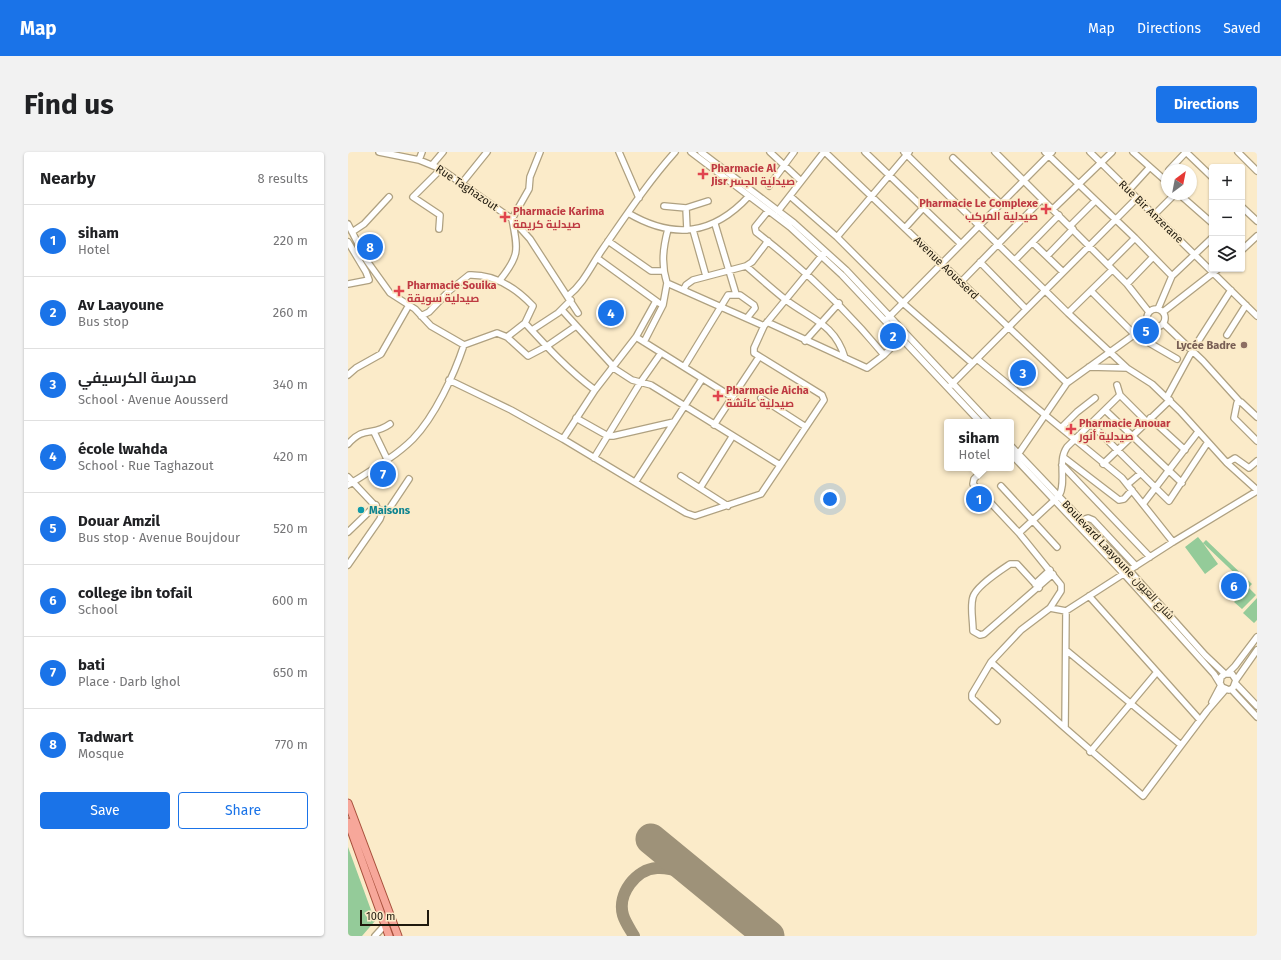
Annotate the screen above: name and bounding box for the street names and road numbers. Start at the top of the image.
street label: Rue Taghazout [433,162,501,214]
street label: Rue Bir Anzerane [1116,178,1186,246]
street label: Avenue Aousserd [911,234,981,302]
street label: Boulevard Laayoune شارع العيون [1059,498,1177,623]

